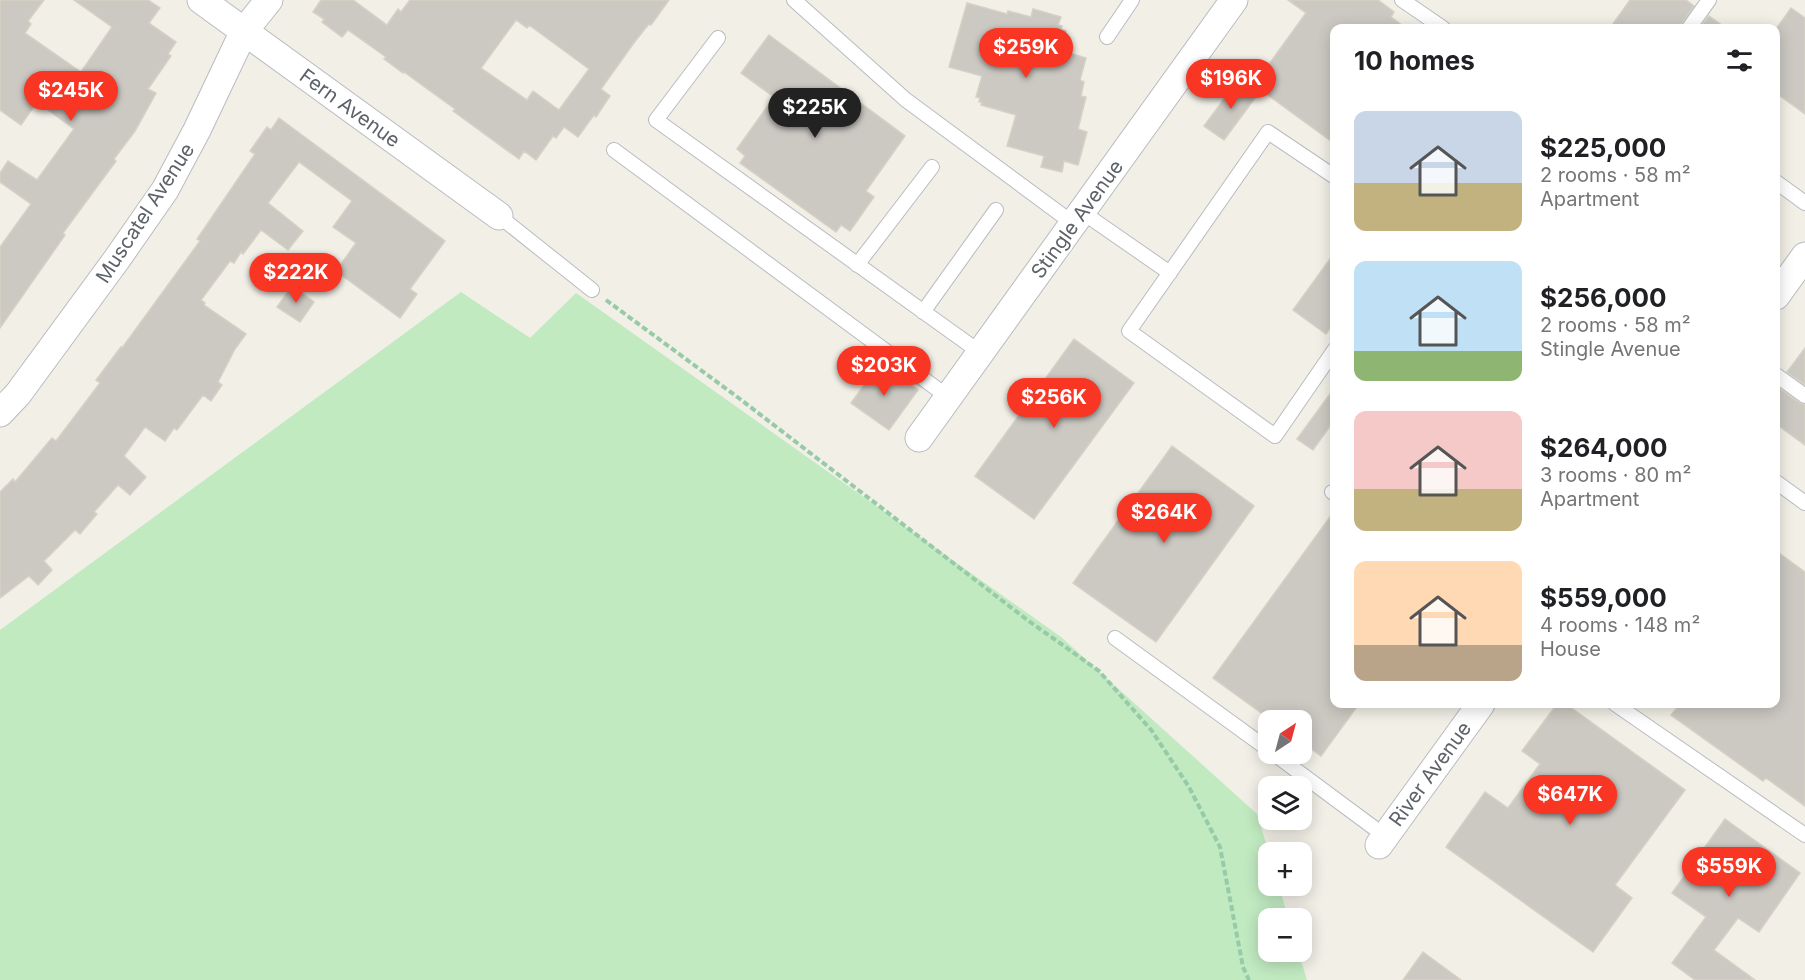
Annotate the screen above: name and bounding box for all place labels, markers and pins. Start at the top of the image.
pin: $259K [984,28,1068,79]
pin: $196K [1189,59,1273,110]
pin: $245K [29,71,113,122]
pin: $225K [773,88,857,139]
pin: $222K [254,253,338,304]
pin: $203K [842,346,926,397]
pin: $256K [1012,378,1096,429]
pin: $264K [1122,493,1206,544]
pin: $647K [1528,775,1612,826]
pin: $559K [1687,847,1771,898]

